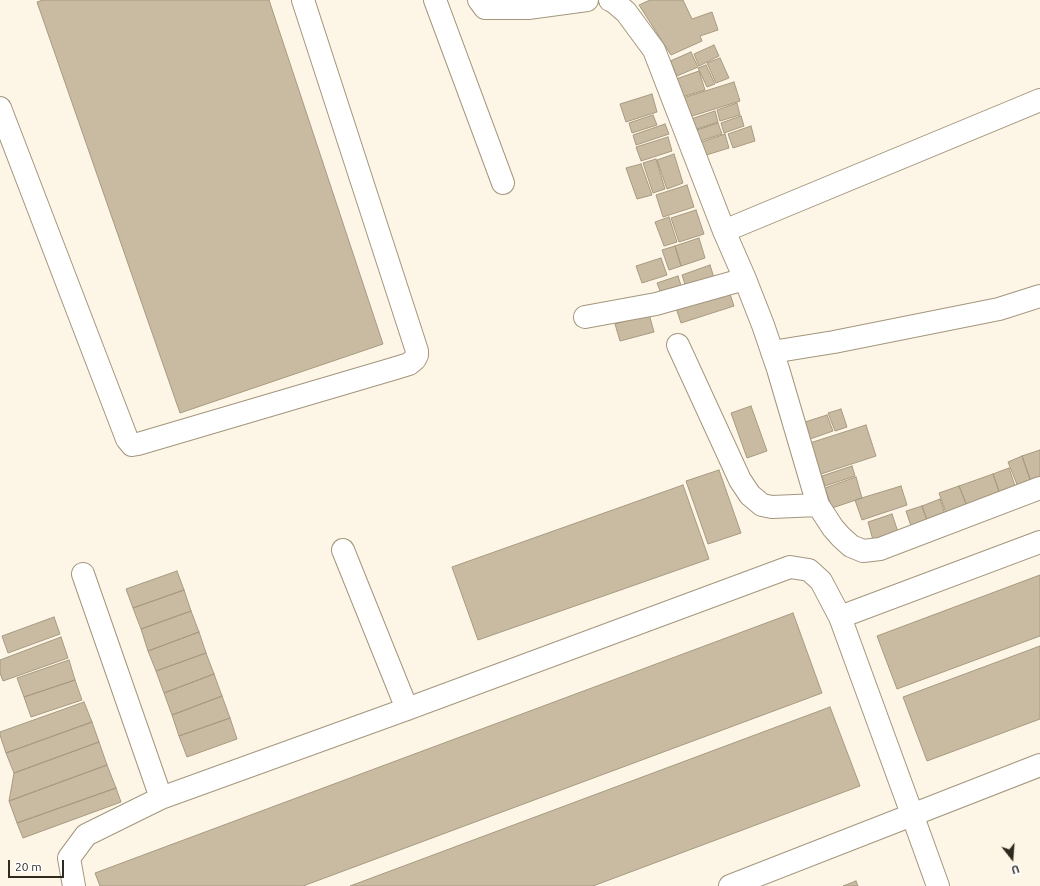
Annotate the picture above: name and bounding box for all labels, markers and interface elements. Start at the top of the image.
north arrow [992,838,1032,878]
scale bar [10,852,66,878]
text: 20 m [15,860,42,873]
text: U [1010,863,1021,876]

